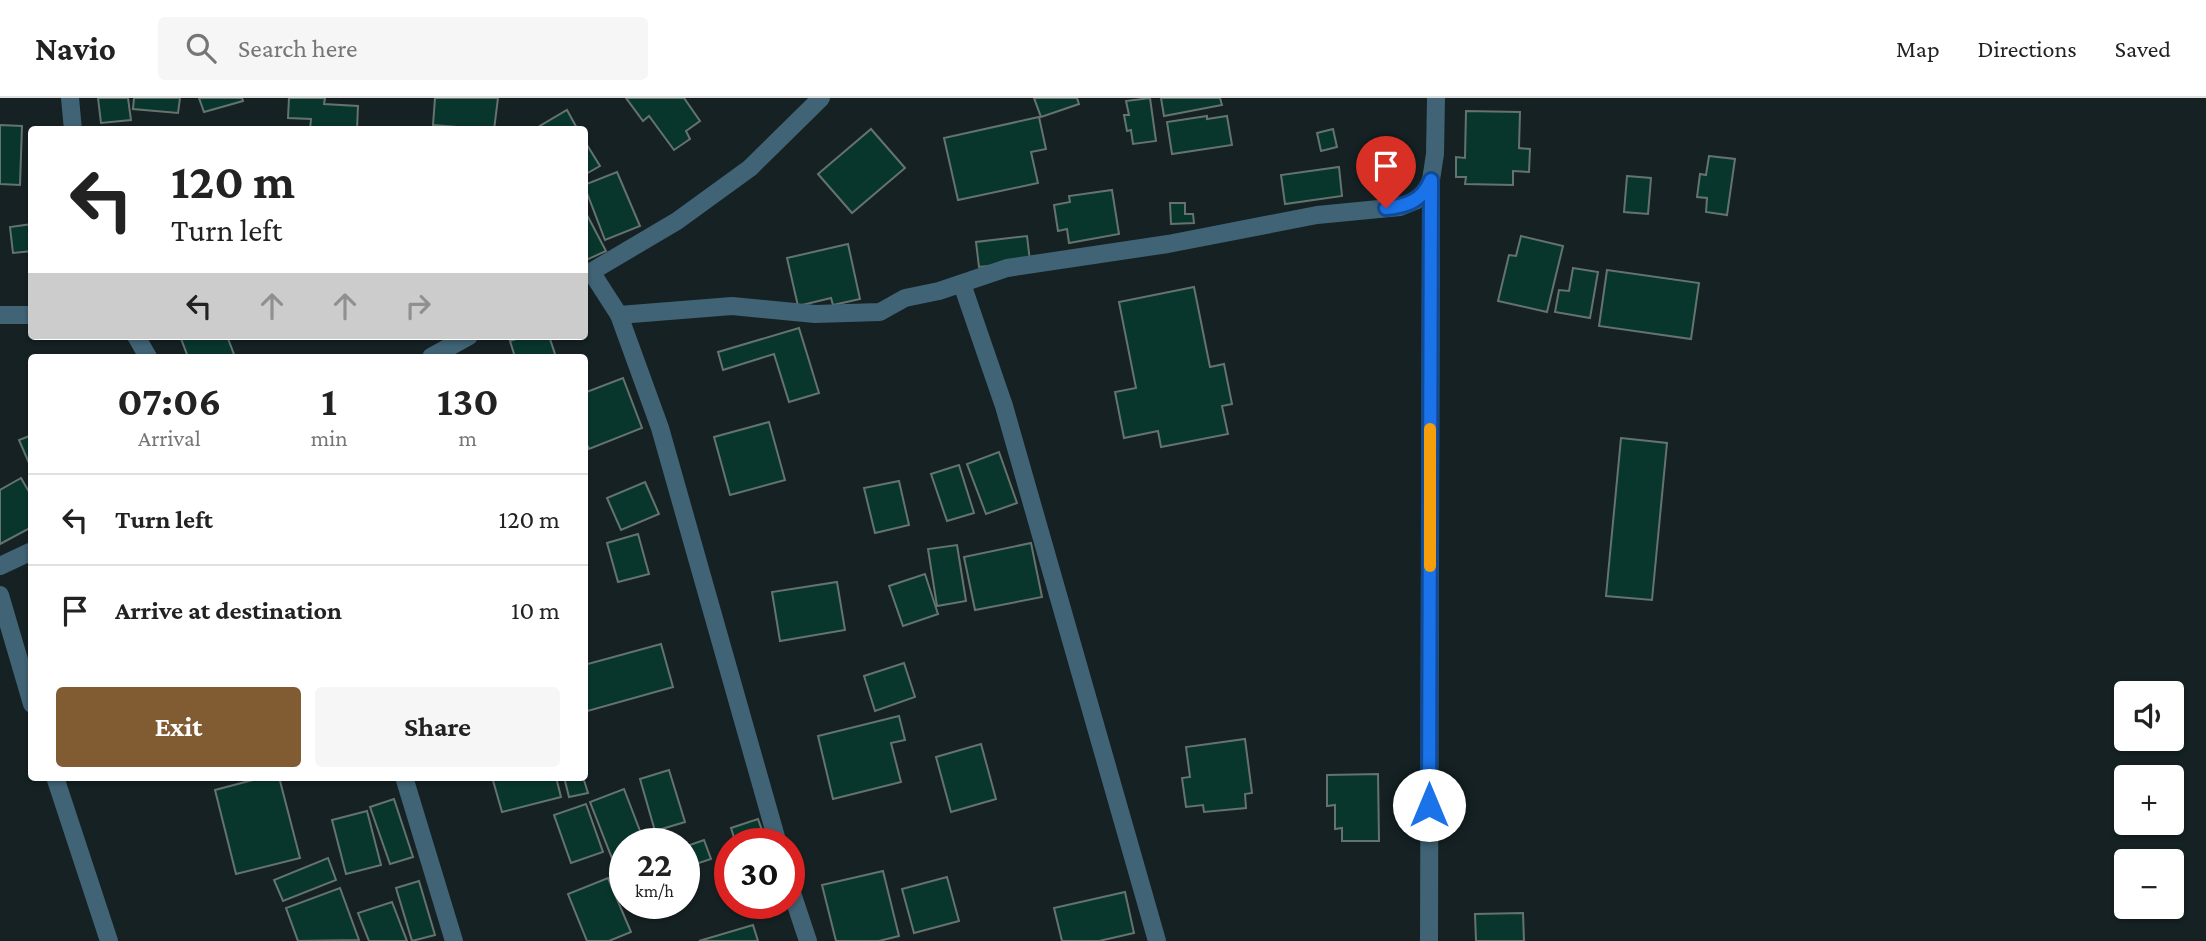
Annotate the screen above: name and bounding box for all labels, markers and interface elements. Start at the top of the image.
search box [158,17,648,80]
icon: search [182,29,220,67]
text: Navio [35,30,116,67]
text: Search here [238,34,357,63]
text: Map [1896,35,1940,62]
text: Directions [1978,35,2077,62]
text: Saved [2115,35,2171,62]
pin [1356,136,1416,208]
icon: arrive [1367,147,1405,185]
icon: left [56,154,147,245]
text: 120 m [171,154,295,209]
text: Turn left [171,212,282,248]
icon: left [180,287,218,325]
icon: ahead [253,287,291,325]
icon: ahead [326,287,364,325]
icon: right [399,287,437,325]
text: 07:06 [117,377,221,424]
text: 1 [321,377,337,424]
text: 130 [437,377,499,424]
text: Arrival [138,425,201,451]
text: min [311,425,348,451]
text: m [459,425,477,451]
icon: left [56,501,94,539]
text: Turn left [115,505,213,534]
text: 120 m [499,505,560,534]
icon: arrive [56,592,94,630]
text: Arrive at destination [115,596,342,625]
text: 10 m [511,596,560,625]
map controls [2114,681,2184,919]
button: sound [2114,681,2184,751]
button: Exit [56,687,301,767]
button: Share [315,687,560,767]
button: + [2114,765,2184,835]
position arrow [1392,768,1466,842]
speed limit sign: 30 [714,828,805,919]
text: 22 [637,845,672,884]
button: − [2114,849,2184,919]
text: km/h [635,881,674,901]

